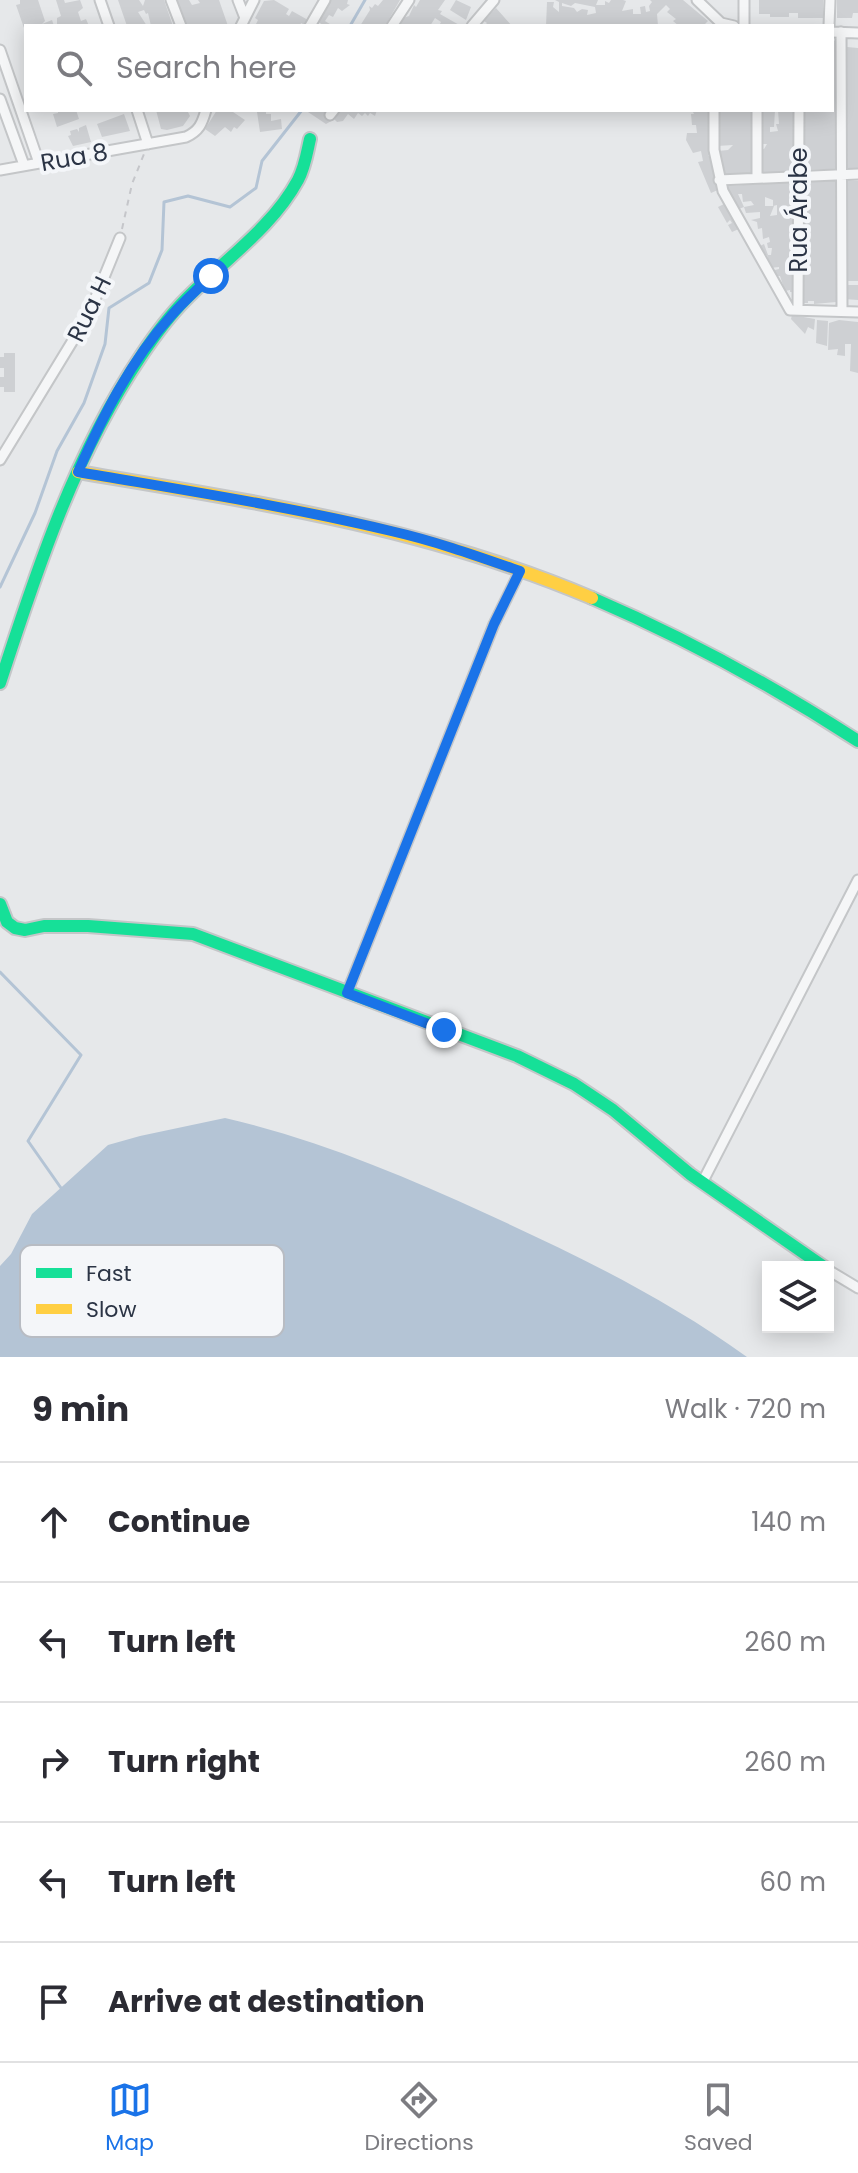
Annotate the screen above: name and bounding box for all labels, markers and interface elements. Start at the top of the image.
search box [24,24,834,112]
icon: search [52,46,96,90]
text: Search here [116,46,297,89]
street label: Rua 8 [38,135,110,179]
street label: Rua Árabe [782,147,815,273]
route start [193,258,229,294]
street label: Rua H [59,271,119,347]
route end [426,1012,462,1048]
legend [20,1245,284,1337]
text: Fast [86,1258,131,1289]
map controls [762,1261,834,1333]
button: layers [762,1261,834,1333]
text: Slow [86,1294,136,1325]
text: 9 min [32,1385,129,1433]
text: Walk · 720 m [665,1391,826,1427]
icon: ahead [32,1500,76,1544]
text: Continue [108,1500,250,1543]
text: 140 m [751,1504,826,1540]
icon: left [32,1620,76,1664]
text: Turn left [108,1620,236,1663]
text: 260 m [744,1624,826,1660]
icon: right [32,1740,76,1784]
text: Turn right [108,1740,260,1783]
text: 260 m [744,1744,826,1780]
icon: left [32,1860,76,1904]
text: Turn left [108,1860,236,1903]
text: 60 m [759,1864,826,1900]
icon: arrive [32,1980,76,2024]
text: Arrive at destination [108,1980,425,2023]
tab: Map [105,2078,154,2159]
tab: Directions [364,2078,474,2159]
tab: Saved [684,2078,753,2159]

